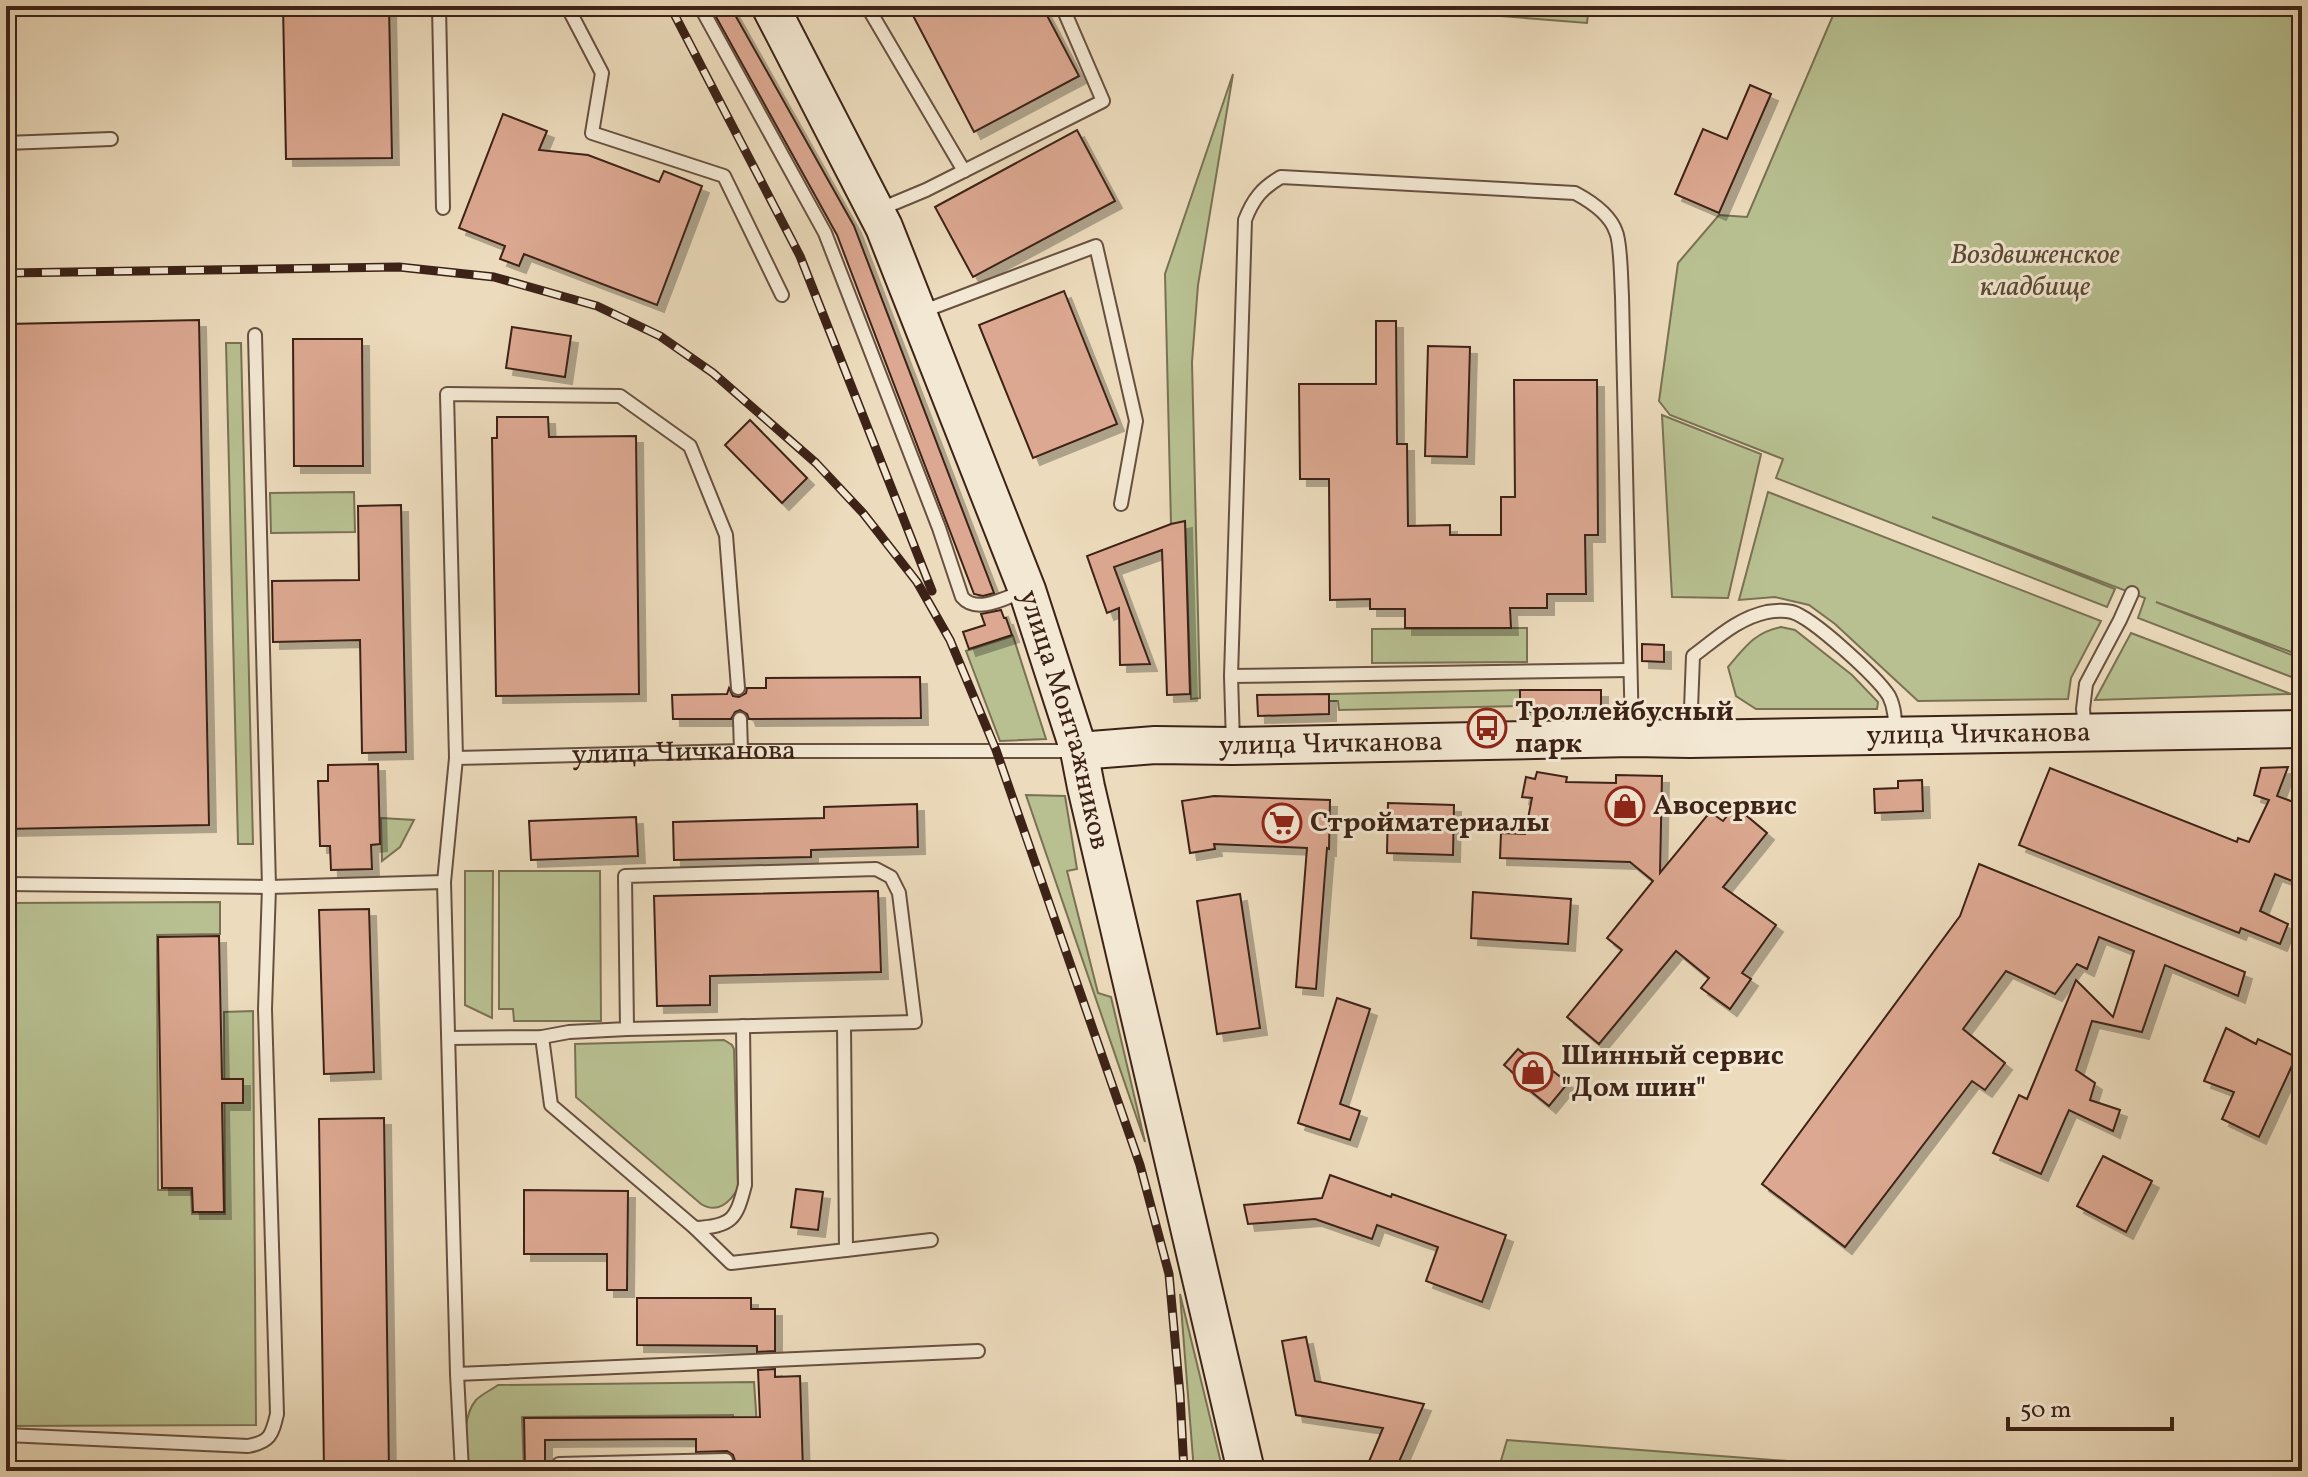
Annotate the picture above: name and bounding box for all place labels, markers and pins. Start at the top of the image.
place label: Троллейбусный парк [1515,693,1734,764]
bus stop icon: Троллейбусный парк [1466,707,1508,749]
shop icon: Авосервис [1604,785,1646,827]
place label: Авосервис [1653,787,1797,826]
supermarket icon: Стройматериалы [1261,802,1303,844]
place label: Стройматериалы [1310,804,1550,843]
place label: Шинный сервис "Дом шин" [1561,1037,1784,1108]
shop icon: Шинный сервис "Дом шин" [1512,1051,1554,1093]

